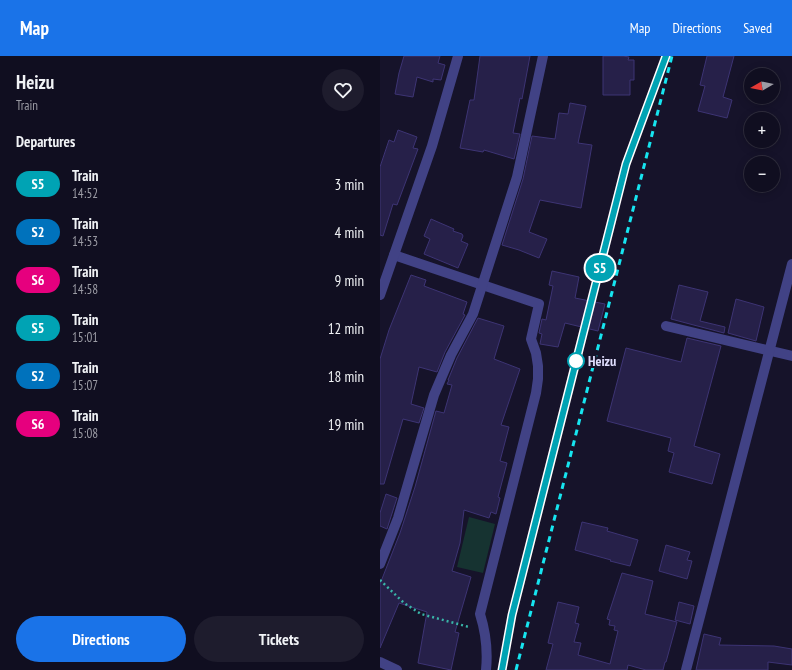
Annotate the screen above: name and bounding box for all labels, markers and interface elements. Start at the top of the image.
text: Map [20,16,49,40]
text: Map [630,19,650,37]
text: Directions [672,19,721,37]
text: Saved [743,19,772,37]
north arrow [744,68,780,104]
map controls [744,68,780,192]
button: heart [322,69,364,111]
text: Heizu [16,70,54,94]
text: Train [16,97,38,114]
button: + [744,112,780,148]
text: Departures [16,132,75,151]
button: − [744,156,780,192]
text: Train [72,166,99,185]
text: S5 [32,175,44,193]
text: 3 min [334,175,364,194]
text: 14:52 [72,185,98,202]
text: Train [72,214,99,233]
text: S2 [32,223,44,241]
text: 4 min [334,223,364,242]
text: 14:53 [72,233,98,250]
line badge: S5 [582,255,618,281]
text: S5 [594,259,606,277]
text: Train [72,262,99,281]
text: S6 [32,271,44,289]
text: 9 min [334,271,364,290]
text: 14:58 [72,281,98,298]
text: Train [72,310,99,329]
text: S5 [32,319,44,337]
text: 12 min [328,319,364,338]
text: 15:01 [72,329,98,346]
marker: Heizu [567,352,585,370]
place label: Heizu [588,352,616,370]
text: Train [72,358,99,377]
text: S2 [32,367,44,385]
text: 18 min [328,367,364,386]
text: 15:07 [72,377,98,394]
text: Train [72,406,99,425]
text: S6 [32,415,44,433]
text: 19 min [328,415,364,434]
text: 15:08 [72,425,98,442]
button: Directions [16,616,186,662]
button: Tickets [194,616,364,662]

